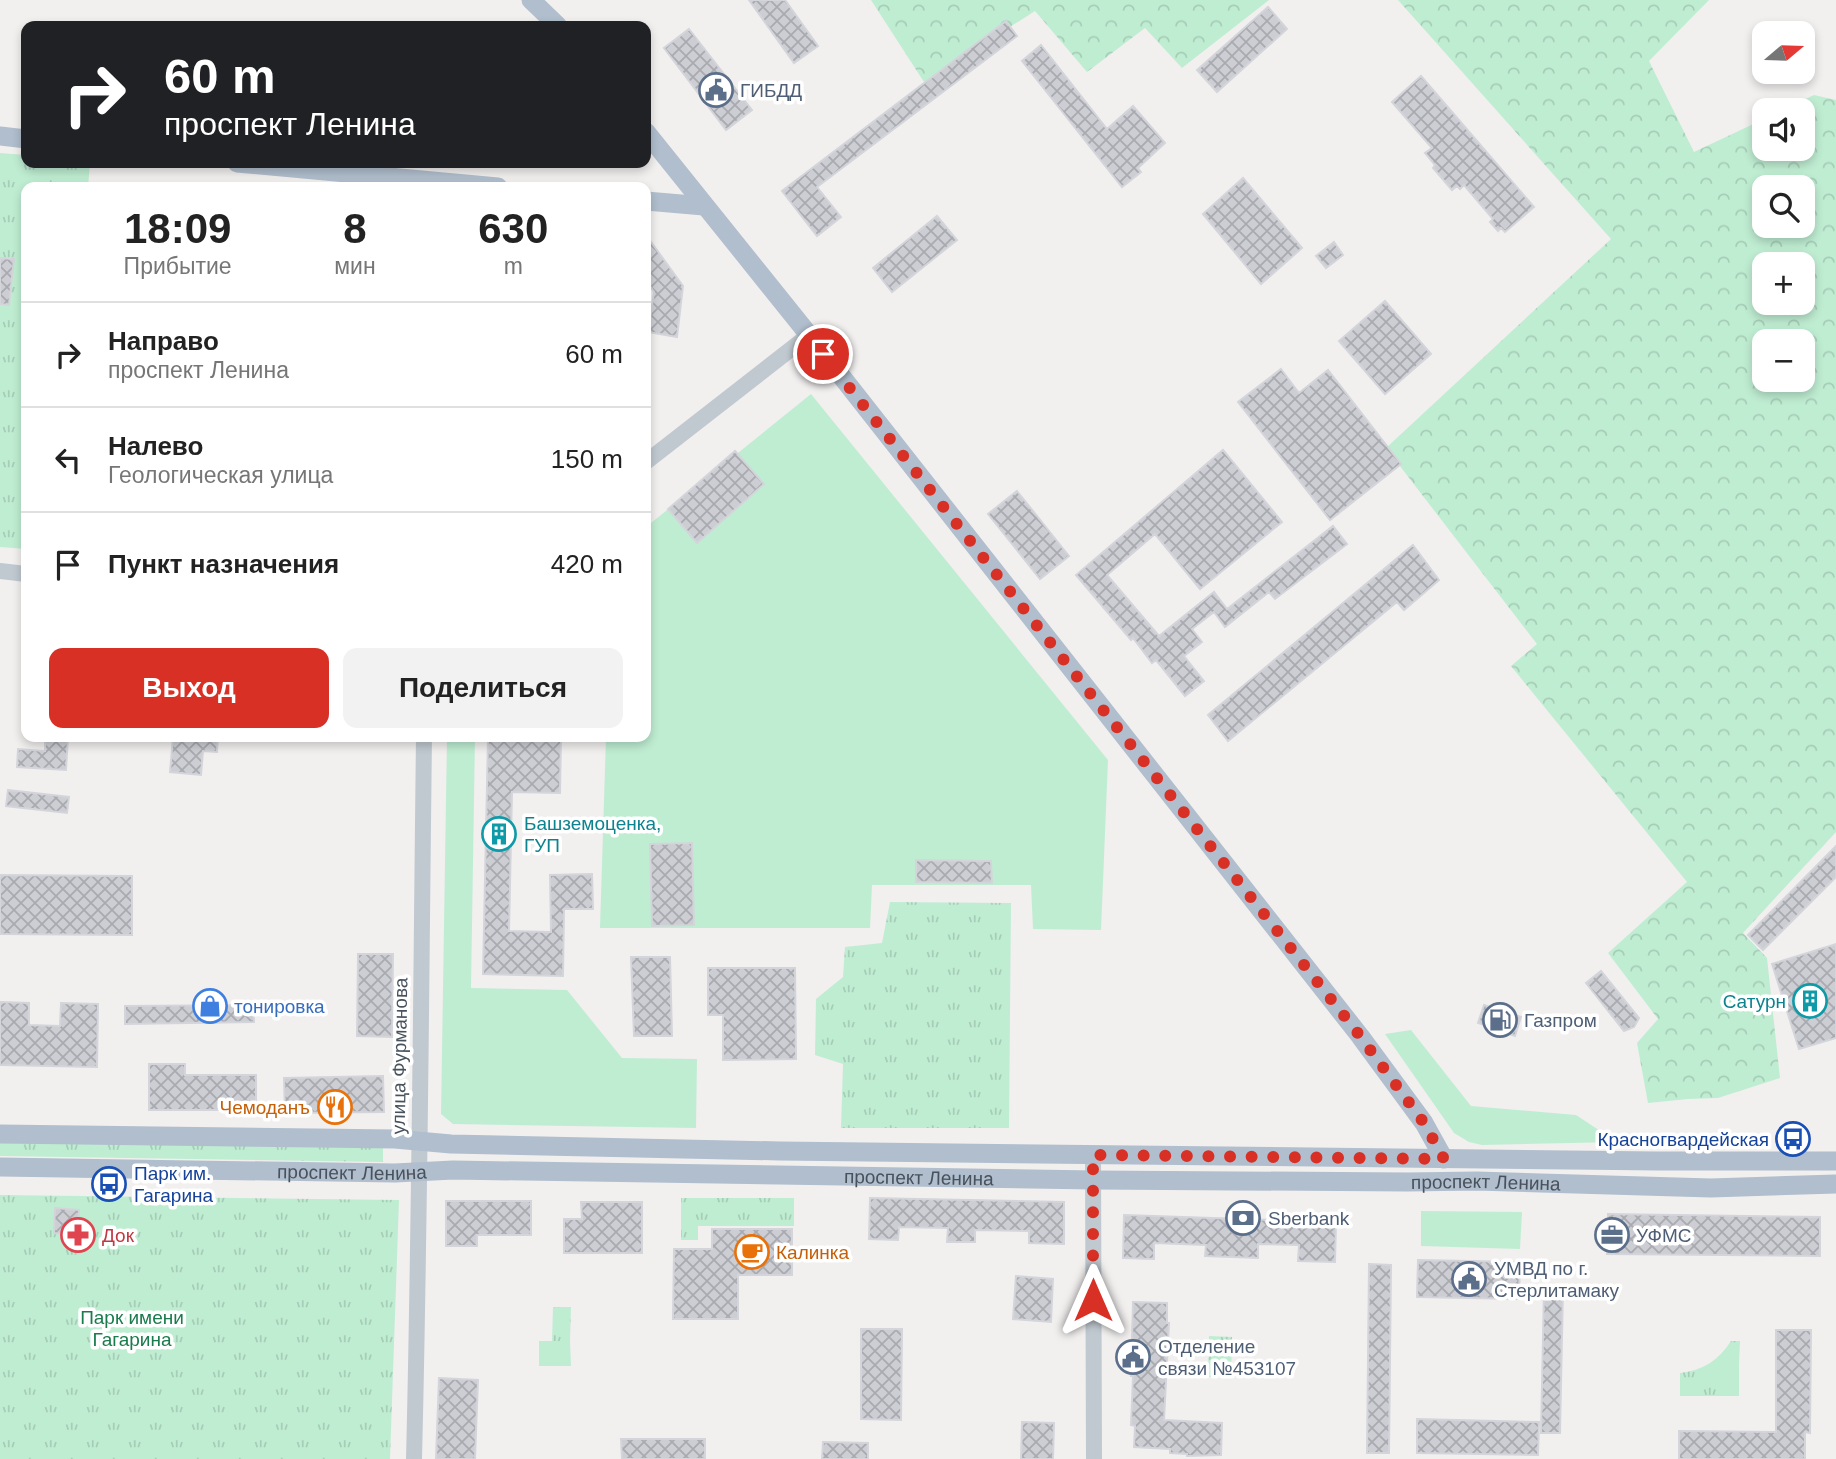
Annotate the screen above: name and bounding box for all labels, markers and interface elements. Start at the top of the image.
north arrow [1752,21,1815,84]
map controls [1752,21,1815,392]
icon: right [49,49,140,140]
text: 60 m [164,49,276,103]
public building icon: ГИБДД [697,71,735,109]
place label: ГИБДД [740,80,802,101]
button: sound [1752,98,1815,161]
text: проспект Ленина [164,106,416,142]
button: search [1752,175,1815,238]
text: 18:09 [124,205,231,252]
text: 8 [343,205,367,252]
text: 630 [478,205,548,252]
button: + [1752,252,1815,315]
text: Прибытие [124,253,232,279]
text: мин [334,253,376,279]
text: m [504,253,523,279]
pin [793,324,853,384]
text: Направо [108,326,219,356]
button: − [1752,329,1815,392]
icon: arrive [804,335,842,373]
icon: right [49,336,87,374]
text: 60 m [565,339,623,369]
text: проспект Ленина [108,357,289,383]
text: Налево [108,431,203,461]
icon: left [49,441,87,479]
text: 150 m [551,444,623,474]
text: Геологическая улица [108,462,333,488]
icon: arrive [49,546,87,584]
text: Пункт назначения [108,549,339,579]
text: 420 m [551,549,623,579]
button: Выход [49,648,329,728]
button: Поделиться [343,648,623,728]
place label: Башземоценка, ГУП [524,813,661,856]
building icon: Башземоценка, ГУП [480,815,518,853]
street label: улица Фурманова [388,977,411,1135]
building icon: Сатурн [1791,982,1829,1020]
shop icon: тонировка [191,987,229,1025]
place label: Сатурн [1723,991,1786,1012]
place label: тонировка [234,996,325,1017]
fuel station icon: Газпром [1481,1001,1519,1039]
place label: Газпром [1524,1010,1597,1031]
restaurant icon: Чемоданъ [316,1088,354,1126]
place label: Чемоданъ [220,1097,310,1118]
bus stop icon: Красногвардейская [1774,1120,1812,1158]
place label: Красногвардейская [1597,1129,1769,1150]
street label: проспект Ленина [277,1161,428,1184]
place label: Парк им. Гагарина [134,1163,214,1206]
bus stop icon: Парк им. Гагарина [90,1165,128,1203]
street label: проспект Ленина [844,1166,994,1189]
street label: проспект Ленина [1411,1171,1561,1195]
bank icon: Sberbank [1224,1199,1262,1237]
place label: Sberbank [1268,1208,1350,1229]
pharmacy icon: Док [59,1216,97,1254]
office icon: УФМС [1593,1216,1631,1254]
place label: Док [102,1225,135,1246]
place label: УФМС [1636,1225,1691,1246]
cafe icon: Калинка [733,1233,771,1271]
place label: Калинка [776,1242,850,1263]
place label: УМВД по г. Стерлитамаку [1494,1258,1620,1301]
public building icon: УМВД по г. Стерлитамаку [1450,1260,1488,1298]
position arrow [1056,1263,1130,1337]
park label: Парк имени Гагарина [80,1307,184,1350]
place label: Отделение связи №453107 [1158,1336,1296,1379]
public building icon: Отделение связи №453107 [1114,1338,1152,1376]

